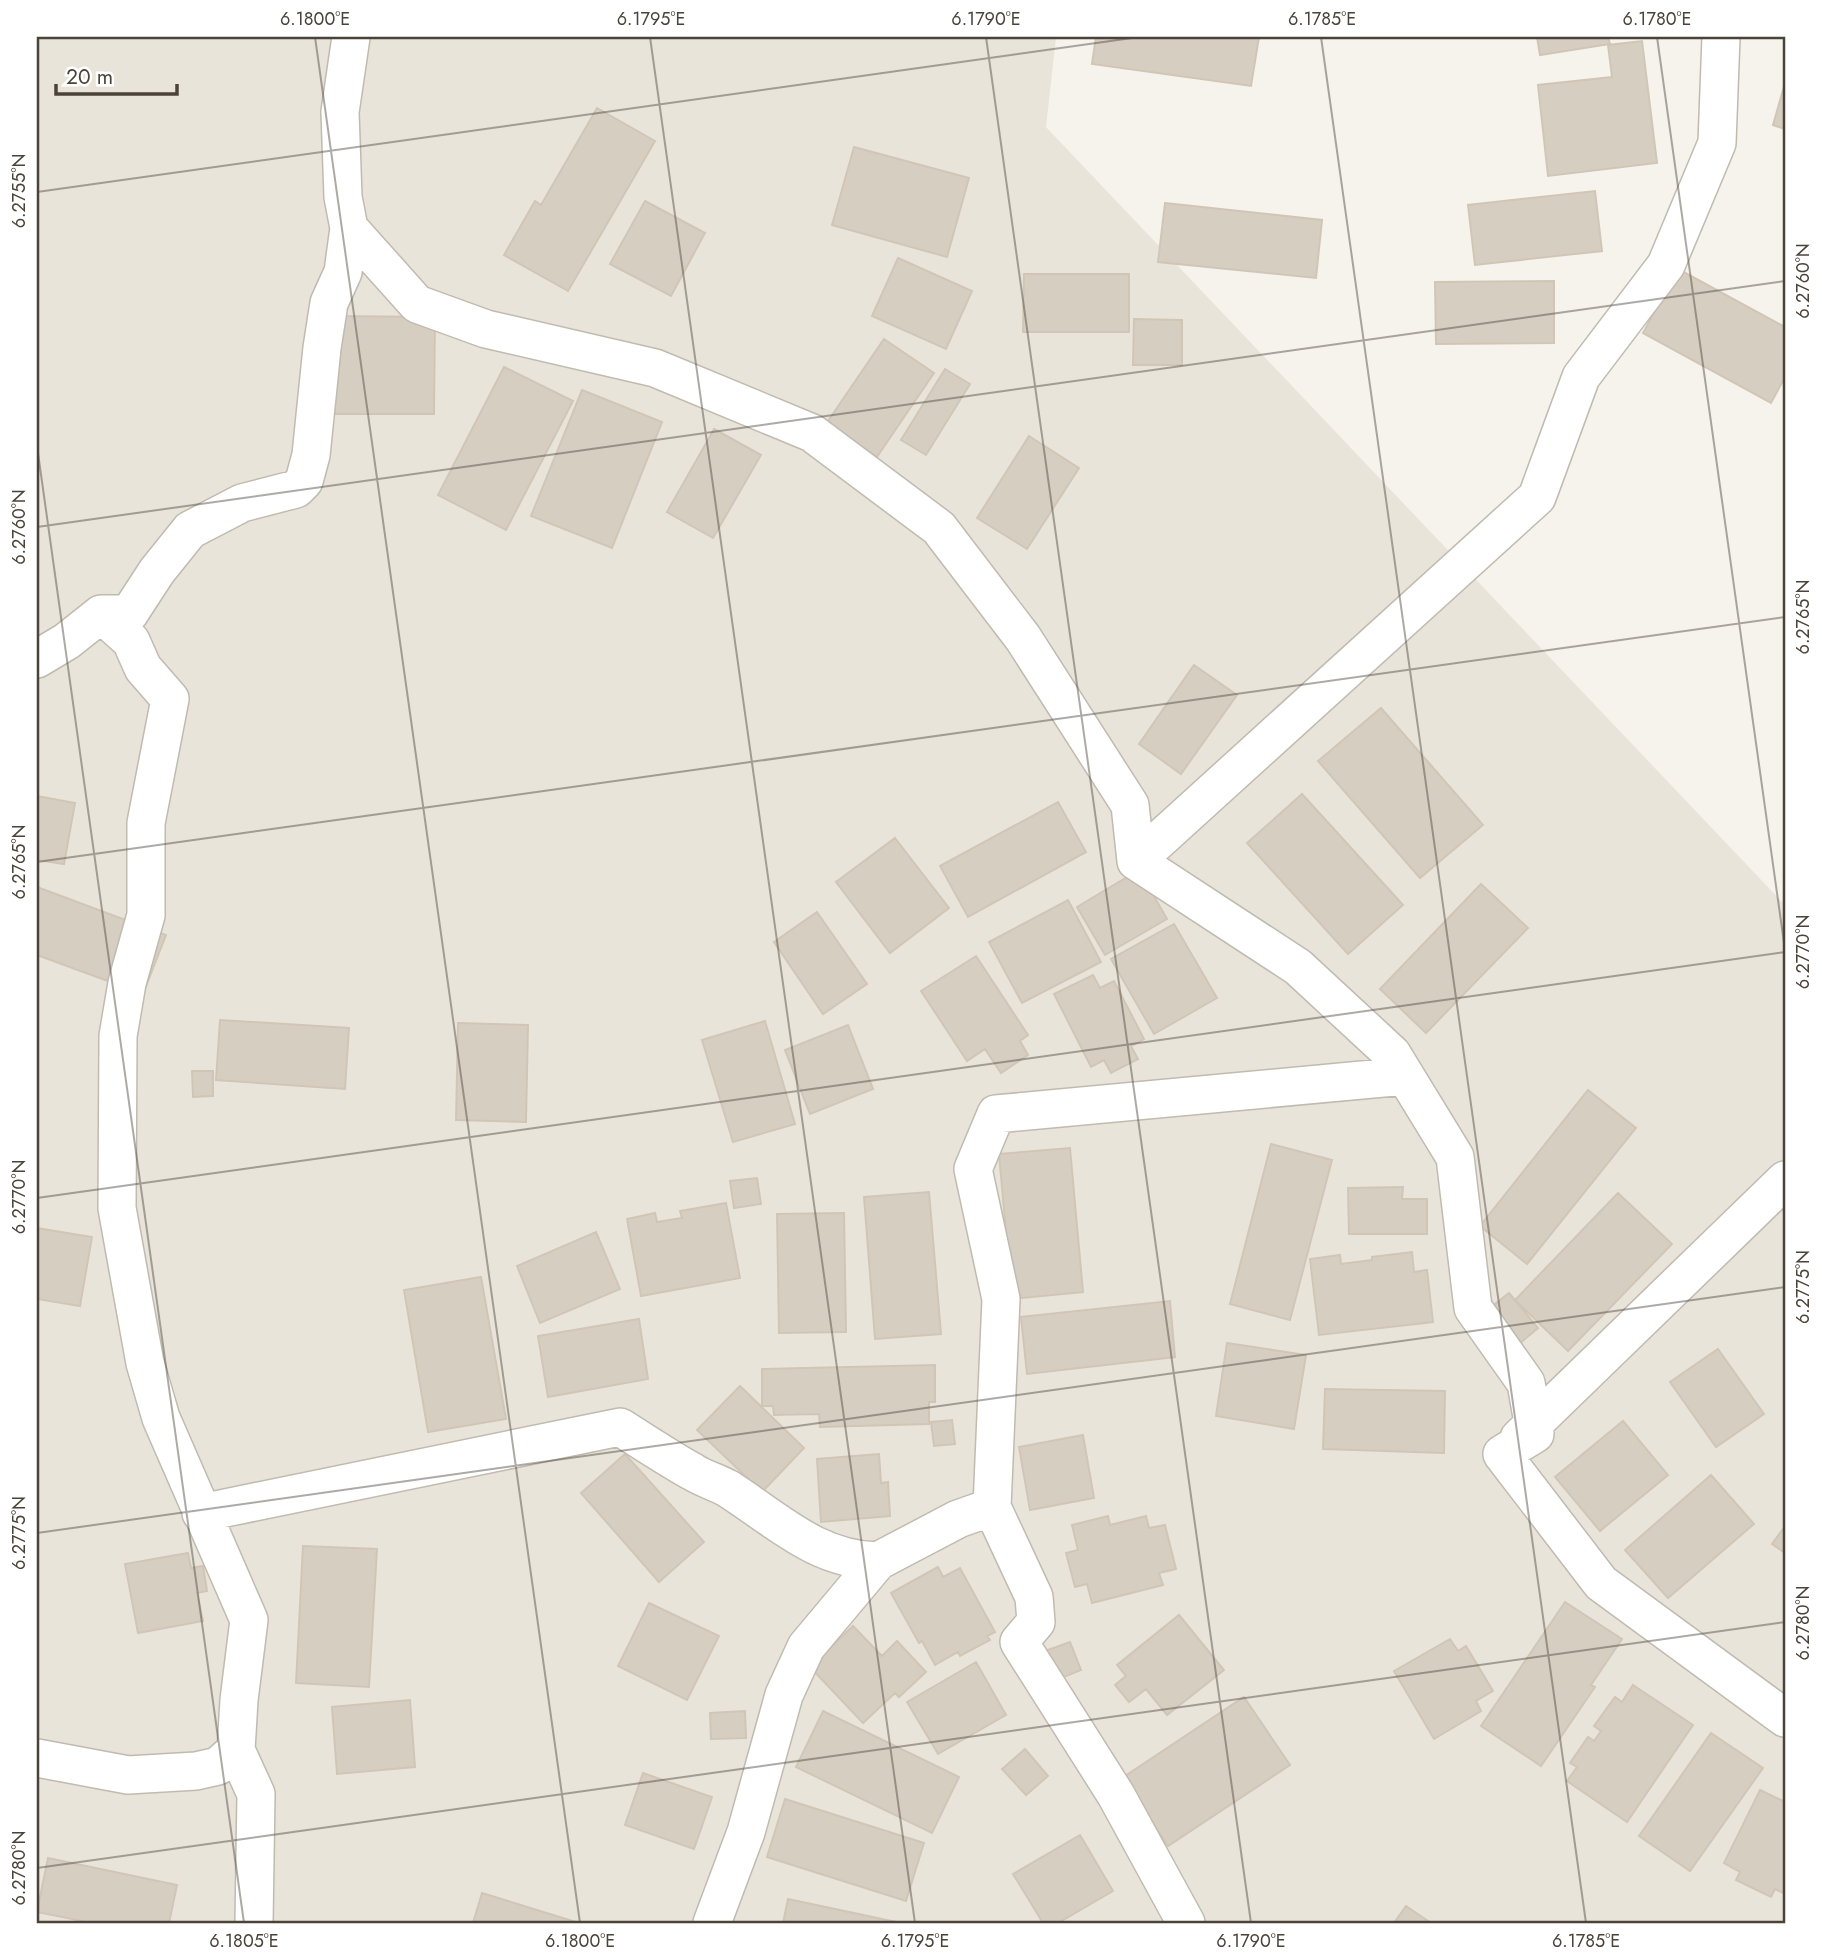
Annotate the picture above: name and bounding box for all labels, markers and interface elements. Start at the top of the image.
text: 6.1800°E [280,6,350,32]
text: 6.1795°E [617,6,685,32]
text: 6.1790°E [951,6,1021,32]
text: 6.1785°E [1288,6,1356,32]
text: 6.1780°E [1623,6,1691,32]
scale bar [56,52,177,96]
text: 20 m [66,62,113,92]
text: 6.2755°N [6,154,32,228]
text: 6.2760°N [1790,243,1816,319]
text: 6.2760°N [6,489,32,565]
text: 6.2765°N [1790,580,1816,654]
text: 6.2765°N [6,825,32,899]
text: 6.2770°N [1790,915,1816,989]
text: 6.2770°N [6,1160,32,1234]
text: 6.2775°N [1790,1250,1816,1324]
text: 6.2775°N [6,1496,32,1570]
text: 6.2780°N [1790,1585,1816,1661]
text: 6.2780°N [6,1830,32,1906]
text: 6.1805°E [209,1928,279,1954]
text: 6.1800°E [545,1928,615,1954]
text: 6.1795°E [881,1928,949,1954]
text: 6.1790°E [1216,1928,1286,1954]
text: 6.1785°E [1552,1928,1620,1954]

